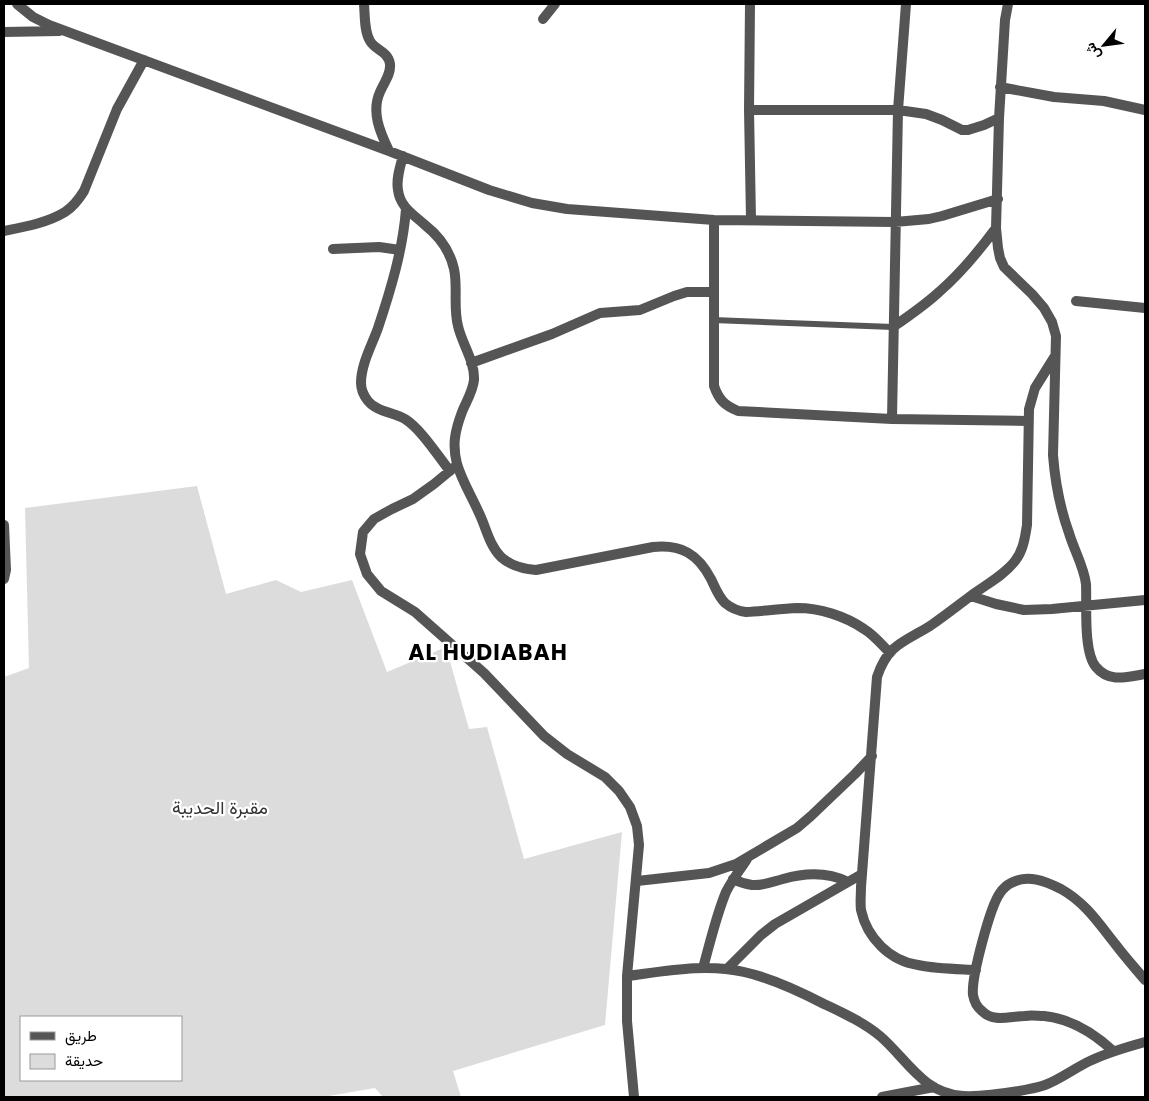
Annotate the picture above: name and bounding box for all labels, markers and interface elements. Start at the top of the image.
north arrow [1079,20,1129,70]
text: ش [1080,39,1105,64]
district label: AL HUDIABAH [408,637,568,668]
park label: مقبرة الحديبة [172,795,268,820]
legend [20,1016,182,1081]
text: طريق [65,1025,97,1046]
text: حديقة [65,1050,103,1071]

